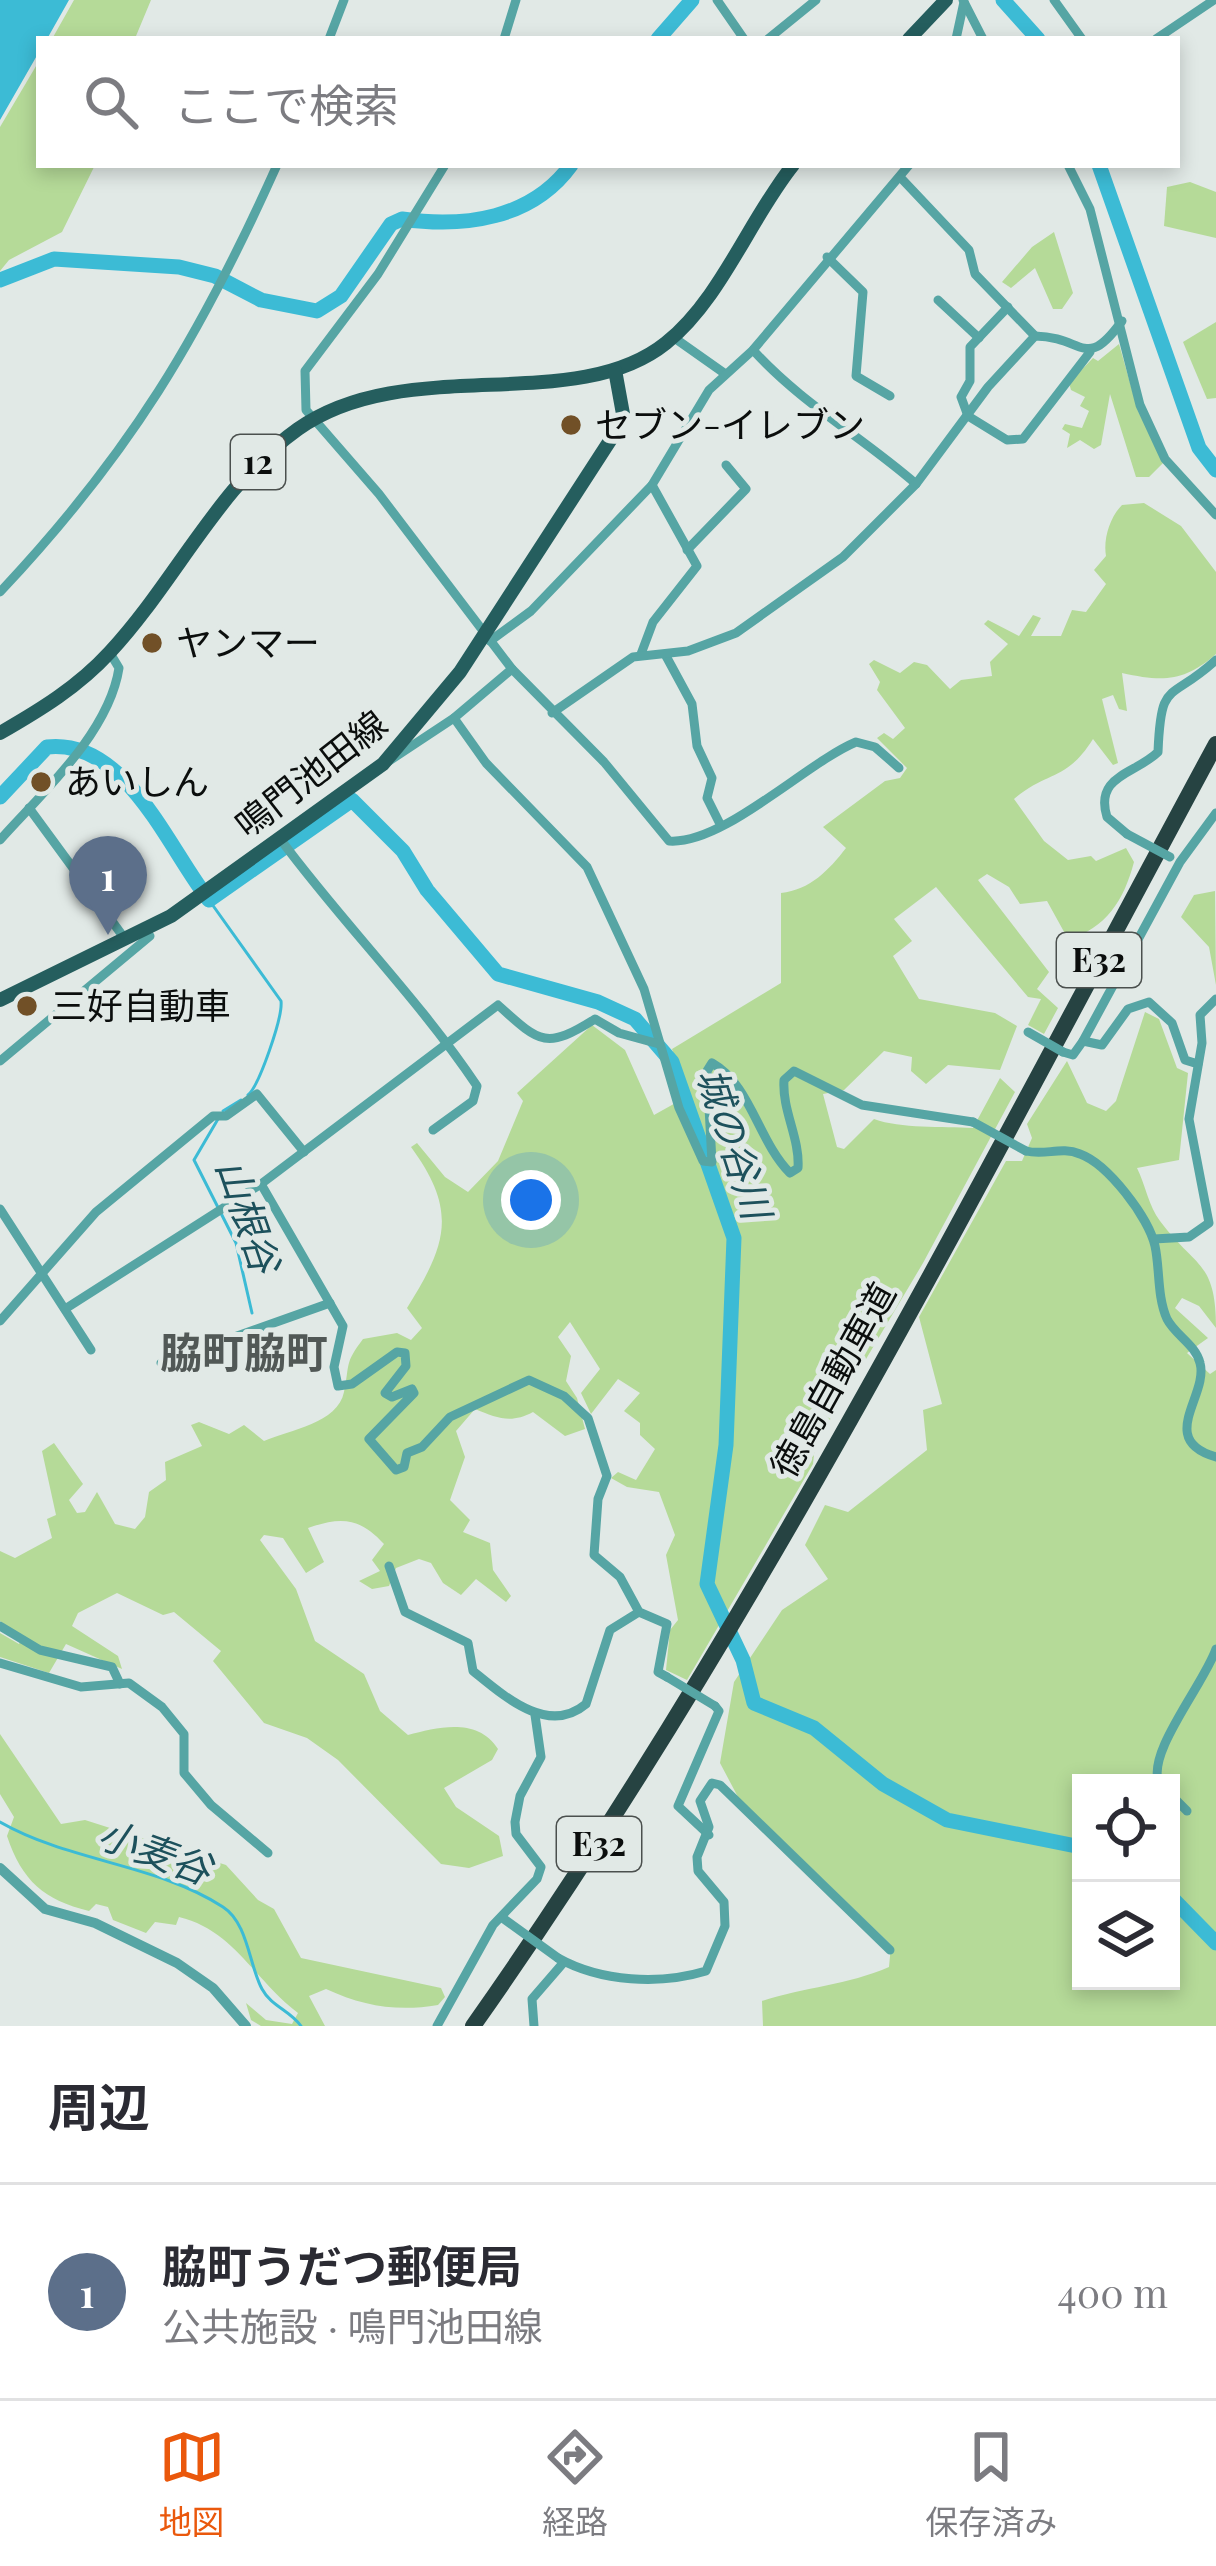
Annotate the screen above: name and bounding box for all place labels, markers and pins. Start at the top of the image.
place label: セブン-イレブン [595,399,865,447]
marker: セブン-イレブン [558,412,584,438]
place label: ヤンマー [176,617,320,665]
marker: ヤンマー [139,630,165,656]
place label: あいしん [65,756,209,804]
marker: あいしん [28,769,54,795]
pin: 1 [69,836,147,935]
place label: 三好自動車 [51,980,231,1028]
marker: 三好自動車 [14,993,40,1019]

